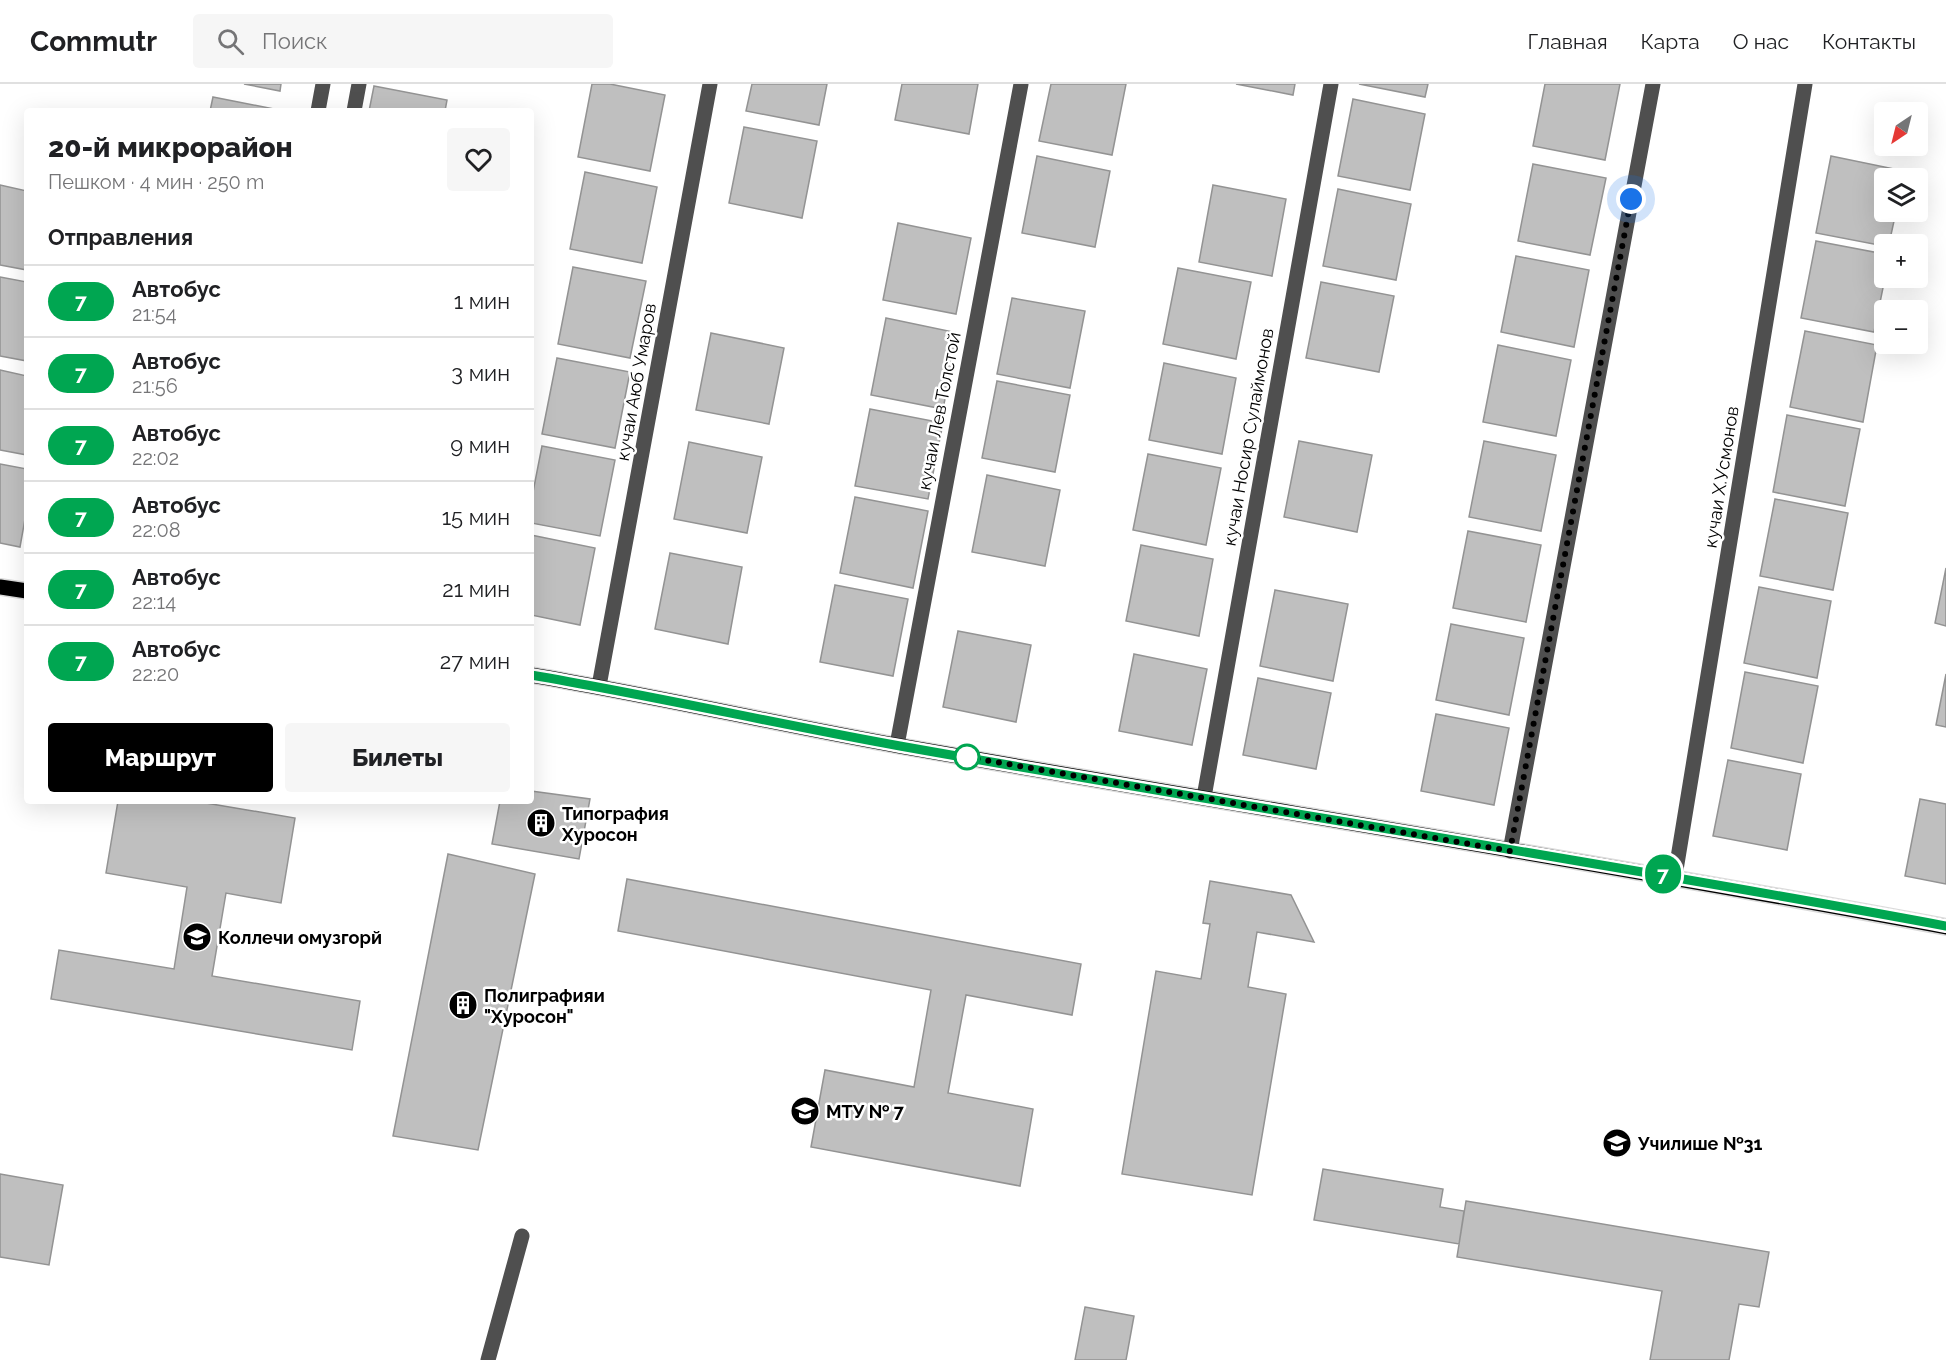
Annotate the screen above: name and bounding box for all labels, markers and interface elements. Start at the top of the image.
search box [193,14,613,68]
text: Commutr [30,25,157,58]
icon: search [214,25,247,58]
text: Поиск [262,28,327,54]
text: Главная [1528,29,1608,54]
text: Карта [1641,29,1700,54]
text: О нас [1733,29,1789,54]
text: Контакты [1822,29,1916,54]
north arrow [1874,102,1928,156]
map controls [1874,102,1928,354]
button: heart [447,128,510,191]
text: 20-й микрорайон [48,131,293,164]
button: layers [1874,168,1928,222]
text: Пешком · 4 мин · 250 m [48,170,264,194]
your location [1616,184,1646,214]
text: Отправления [48,224,193,250]
button: + [1874,234,1928,288]
text: Автобус [132,276,221,302]
text: 1 мин [454,288,510,314]
text: 7 [75,289,87,314]
button: − [1874,300,1928,354]
text: 21:54 [132,302,177,326]
street label: кучаи Аюб Умаров [612,302,660,462]
street label: кучаи Носир Сулаймонов [1219,327,1277,547]
street label: кучаи Лев Толстой [913,330,965,492]
text: Автобус [132,348,221,374]
text: 3 мин [451,360,510,386]
text: 7 [75,361,87,386]
text: 21:56 [132,374,178,398]
street label: кучаи Х.Усмонов [1699,405,1743,549]
text: Автобус [132,420,221,446]
text: 9 мин [450,432,510,458]
text: 7 [75,433,87,458]
text: 22:02 [132,446,179,470]
text: Автобус [132,492,221,518]
text: 15 мин [442,504,510,530]
text: 7 [75,505,87,530]
text: 22:08 [132,518,181,542]
text: Автобус [132,564,221,590]
text: 21 мин [442,576,510,602]
text: 7 [75,577,87,602]
text: 22:14 [132,590,176,614]
text: Автобус [132,636,221,662]
text: 27 мин [440,648,510,674]
text: 7 [75,649,87,674]
text: 22:20 [132,662,179,686]
button: Маршрут [48,723,273,792]
button: Билеты [285,723,510,792]
unlabelled marker [954,744,980,770]
place label: Типография Хуросон [561,803,669,845]
building icon: Типография Хуросон [525,807,557,839]
line badge: 7 [1644,854,1682,894]
text: 7 [1657,862,1669,887]
school or university icon: Коллечи омузгорй [181,921,213,953]
place label: Коллечи омузгорй [218,927,382,948]
place label: Полиграфияи "Хуросон" [484,985,605,1027]
building icon: Полиграфияи "Хуросон" [447,989,479,1021]
school or university icon: МТУ № 7 [789,1095,821,1127]
place label: МТУ № 7 [826,1101,905,1122]
school or university icon: Училише №31 [1601,1127,1633,1159]
place label: Училише №31 [1637,1133,1763,1154]

